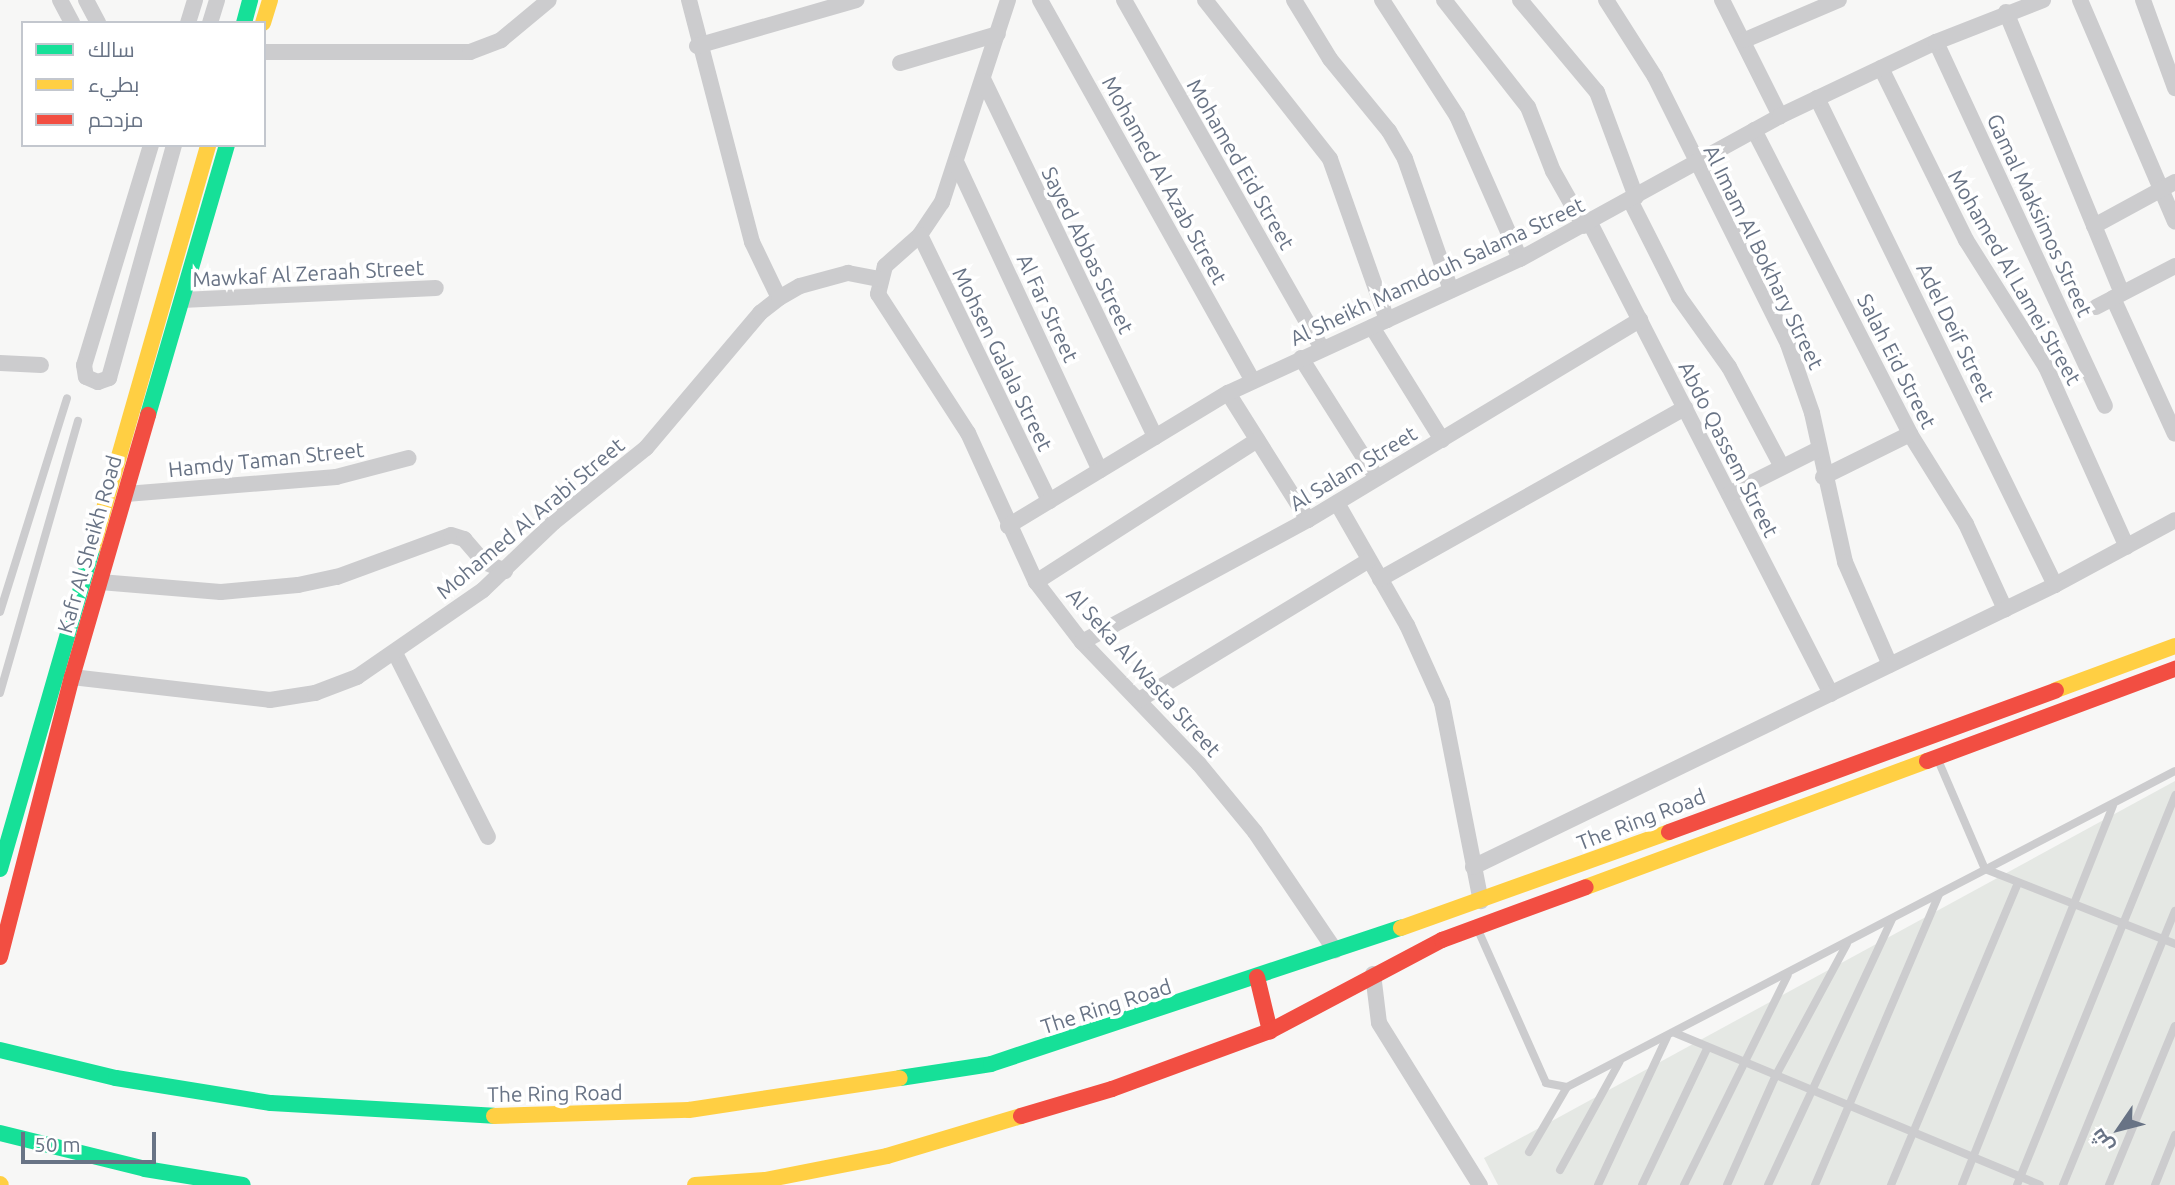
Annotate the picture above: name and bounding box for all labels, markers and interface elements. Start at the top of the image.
legend [21,21,266,147]
text: سالك [88,37,135,61]
street label: Mohamed Al Azab Street [1097,71,1233,289]
text: بطيء [88,72,139,96]
street label: Mohamed Eid Street [1182,74,1300,254]
text: مزدحم [88,107,143,131]
street label: Gamal Maksimos Street [1982,110,2098,320]
street label: Al Imam Al Bokhary Street [1699,141,1829,373]
street label: Sayed Abbas Street [1037,163,1139,337]
street label: Mohamed Al Lamei Street [1943,165,2087,389]
street label: Al Sheikh Mamdouh Salama Street [1286,192,1588,350]
street label: Al Far Street [1012,250,1084,366]
street label: Mawkaf Al Zeraah Street [192,254,424,292]
street label: Adel Deif Street [1912,259,2000,405]
street label: Mohsen Galala Street [948,263,1058,455]
street label: Salah Eid Street [1852,290,1942,432]
street label: Abdo Qassem Street [1674,357,1784,541]
street label: Al Salam Street [1285,420,1421,516]
street label: Mohamed Al Arabi Street [431,432,629,604]
street label: Hamdy Taman Street [167,436,365,482]
street label: Kafr Al Sheikh Road [52,452,126,636]
street label: Al Seka Al Wasta Street [1062,583,1226,761]
street label: The Ring Road [1573,783,1709,855]
street label: The Ring Road [1038,973,1174,1039]
street label: The Ring Road [487,1079,623,1107]
north arrow [2084,1094,2154,1164]
scale bar [24,1118,159,1162]
text: ش [2086,1125,2118,1157]
text: 50 m [34,1132,81,1156]

